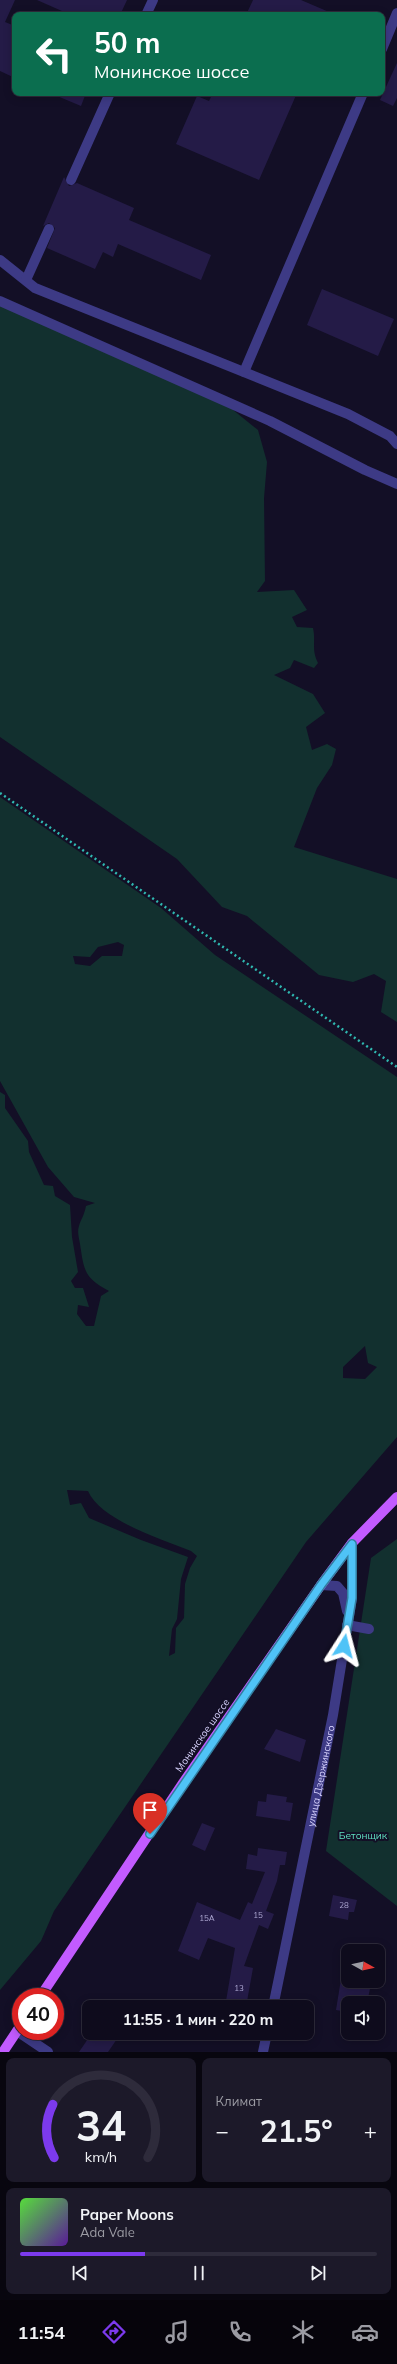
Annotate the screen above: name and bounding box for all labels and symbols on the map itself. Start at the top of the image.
position arrow [323,1625,365,1667]
street label: Монинское шоссе [172,1696,233,1774]
street label: улица Дзержинского [304,1724,338,1828]
pin [133,1793,167,1834]
park label: Бетонщик [339,1829,388,1842]
house number: 28 [339,1900,349,1910]
house number: 15 [253,1910,263,1920]
house number: 15А [199,1913,215,1923]
north arrow [341,1944,385,1988]
house number: 13 [234,1983,244,1993]
speed limit sign: 40 [12,1988,64,2040]

